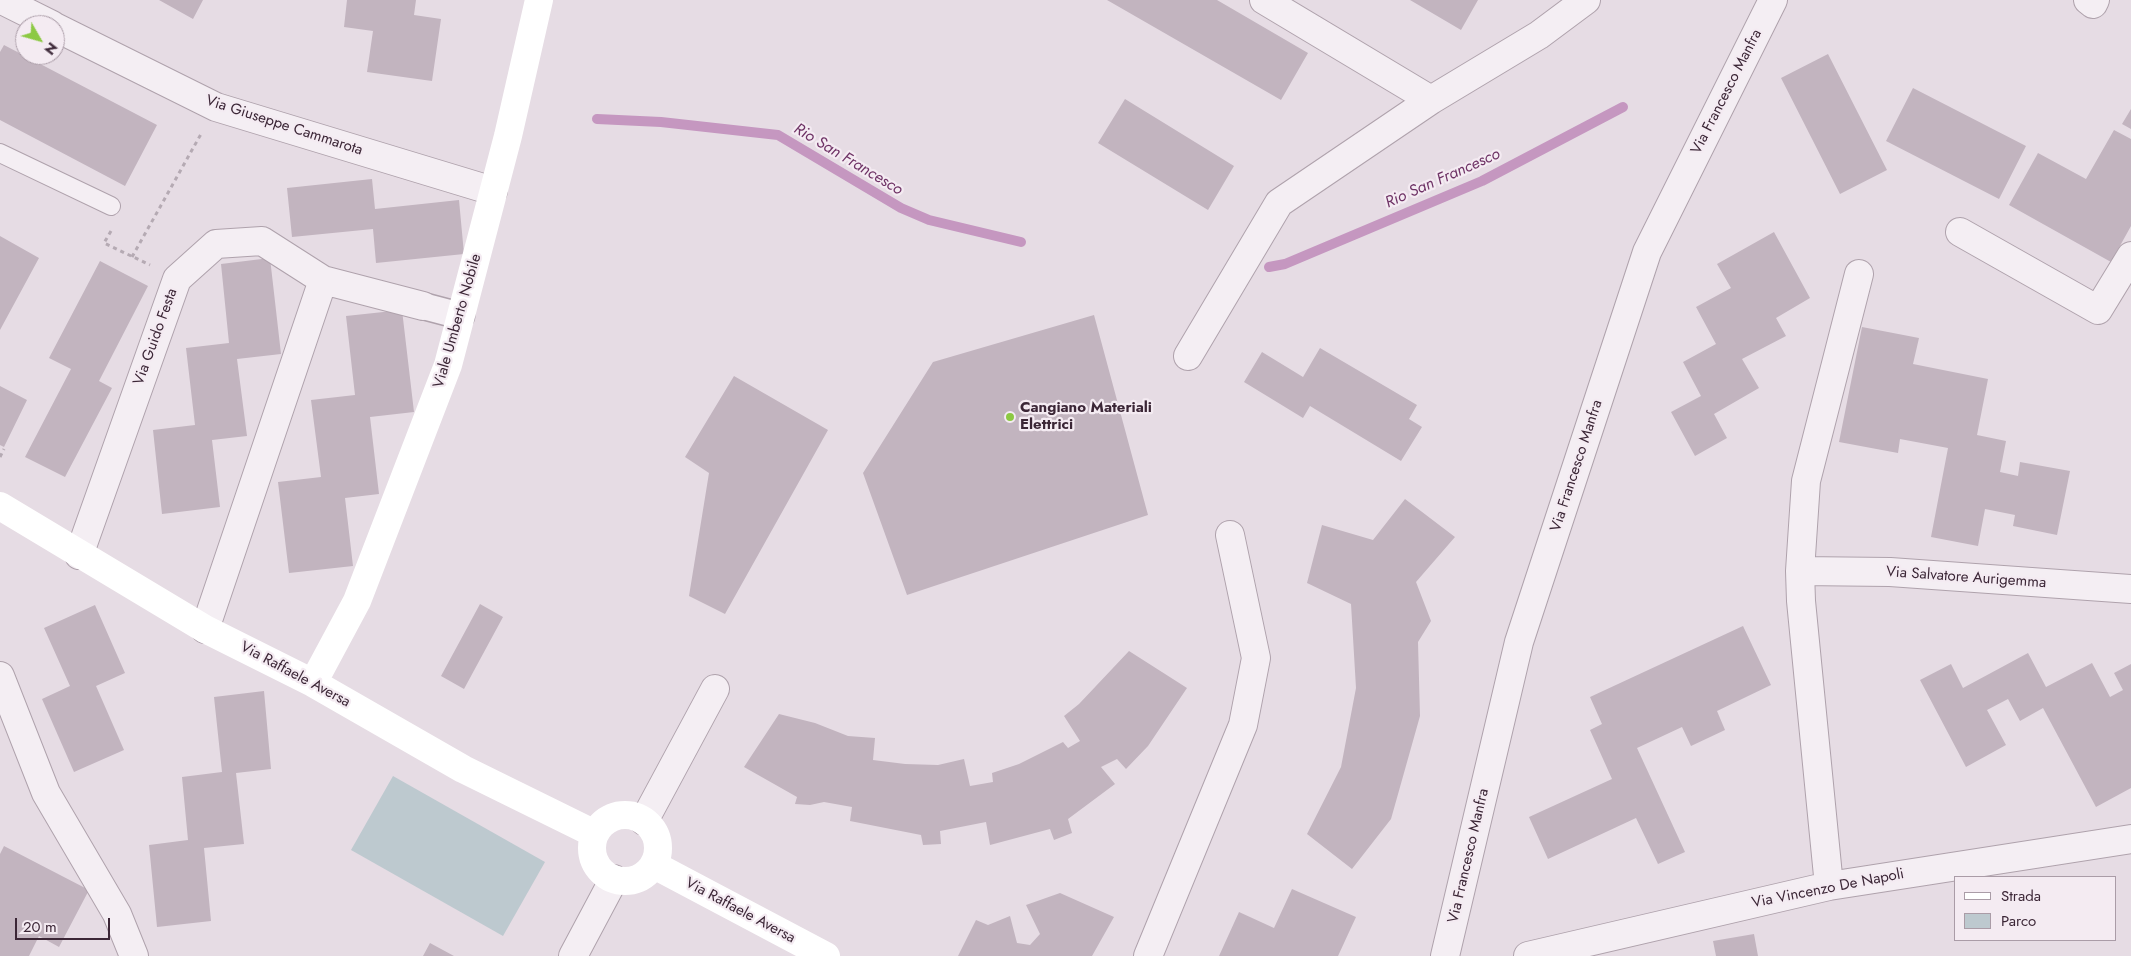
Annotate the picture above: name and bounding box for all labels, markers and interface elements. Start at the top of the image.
north arrow [15,15,65,65]
street label: Via Francesco Manfra [1688,27,1766,157]
text: N [40,38,62,59]
street label: Via Giuseppe Cammarota [203,92,365,160]
water label: Rio San Francesco [790,120,906,200]
water label: Rio San Francesco [1383,145,1503,213]
street label: Viale Umberto Nobile [430,252,486,390]
street label: Via Guido Festa [130,286,182,388]
street label: Via Francesco Manfra [1547,398,1607,534]
place label: Cangiano Materiali Elettrici [1020,399,1152,434]
marker: Cangiano Materiali Elettrici [1004,411,1016,423]
street label: Via Salvatore Aurigemma [1885,563,2047,593]
street label: Via Raffaele Aversa [237,638,353,712]
street label: Via Francesco Manfra [1445,787,1493,925]
street label: Via Vincenzo De Napoli [1750,865,1906,913]
street label: Via Raffaele Aversa [682,874,798,948]
legend [1954,876,2116,941]
text: Strada [2001,885,2041,907]
scale bar [18,908,112,940]
text: Parco [2001,910,2036,932]
text: 20 m [23,916,57,938]

